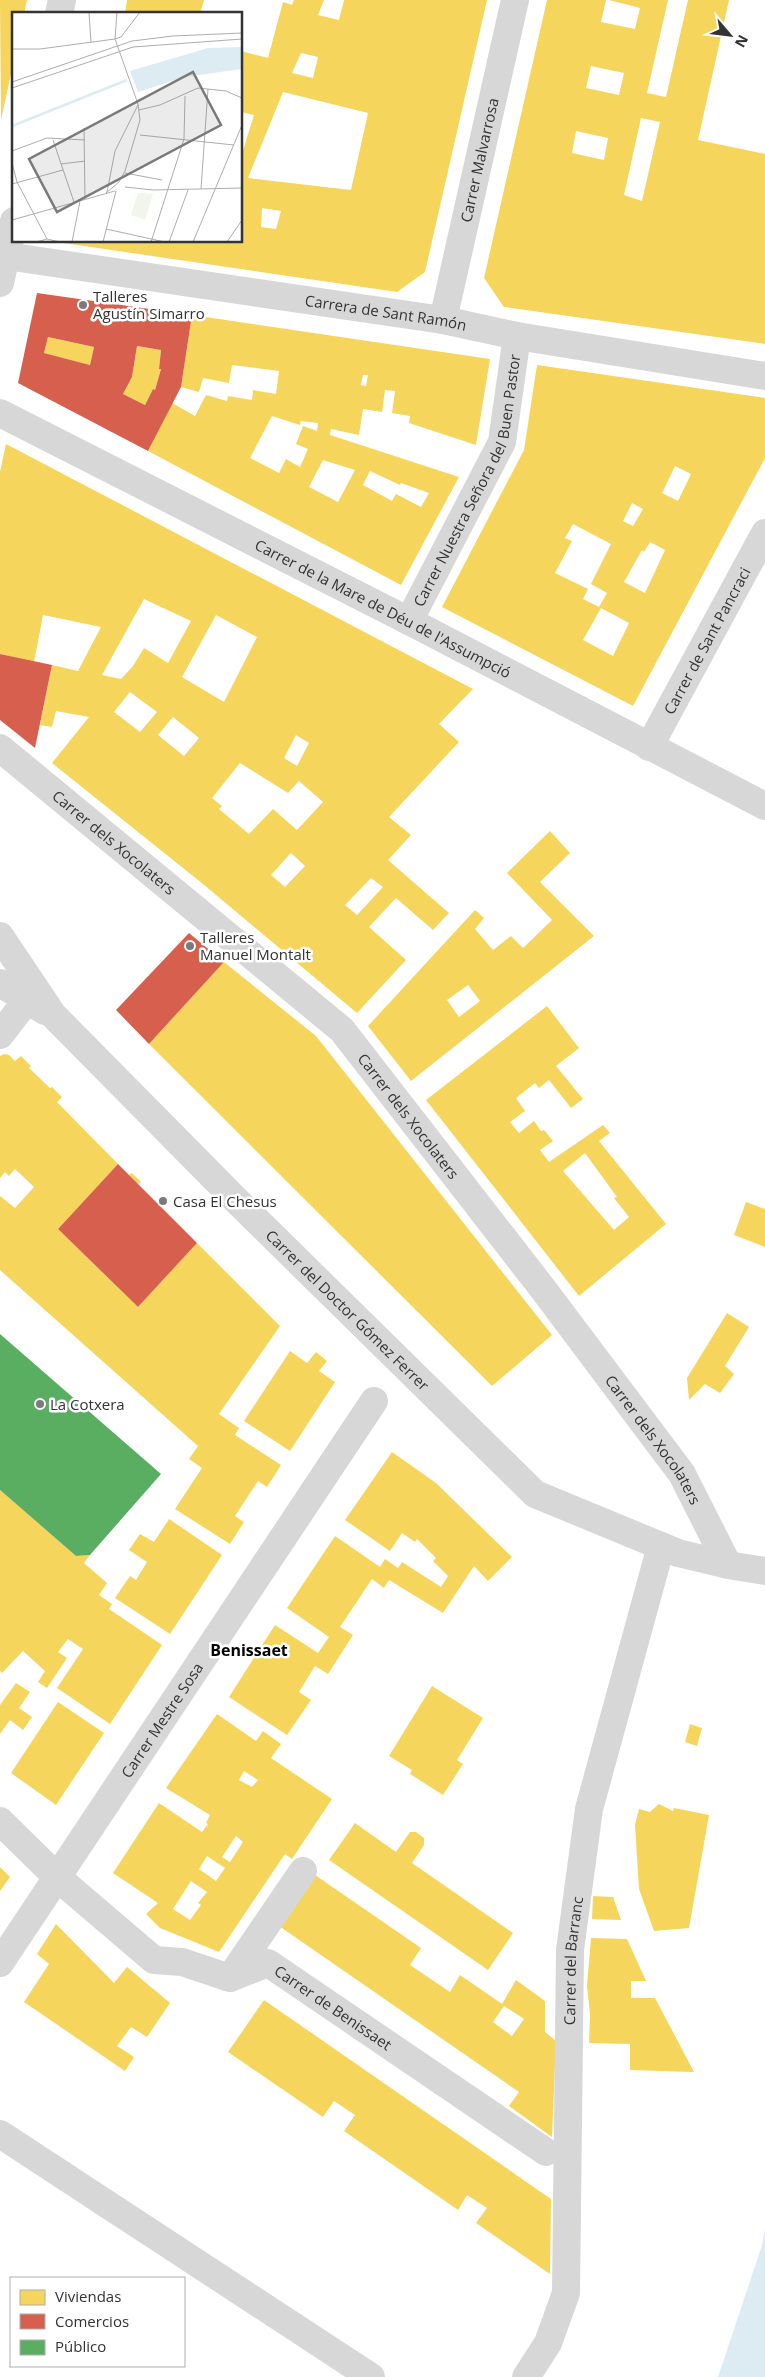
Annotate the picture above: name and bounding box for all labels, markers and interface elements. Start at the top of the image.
north arrow [705,10,755,60]
inset map [12,12,242,242]
text: N [731,32,753,51]
street label: Carrer Malvarrosa [455,96,503,224]
place label: Talleres Agustín Simarro [93,286,205,323]
street label: Carrera de Sant Ramón [304,290,469,335]
marker: Talleres Agustín Simarro [77,299,89,311]
street label: Carrer Nuestra Señora del Buen Pastor [408,353,524,610]
street label: Carrer de la Mare de Déu de l'Assumpció [252,534,515,682]
street label: Carrer de Sant Pancraci [659,564,755,718]
street label: Carrer dels Xocolaters [48,785,180,899]
place label: Talleres Manuel Montalt [200,927,311,964]
marker: Talleres Manuel Montalt [184,940,196,952]
street label: Carrer dels Xocolaters [353,1049,464,1183]
place label: Casa El Chesus [173,1191,277,1211]
marker: Casa El Chesus [157,1195,169,1207]
street label: Carrer del Doctor Gómez Ferrer [262,1225,434,1395]
street label: Carrer dels Xocolaters [601,1371,706,1508]
place label: La Cotxera [50,1394,125,1414]
marker: La Cotxera [34,1398,46,1410]
district label: Benissaet [210,1639,288,1661]
street label: Carrer Mestre Sosa [116,1658,207,1781]
street label: Carrer del Barranc [559,1895,587,2025]
street label: Carrer de Benissaet [271,1960,396,2054]
legend [10,2277,185,2367]
text: Viviendas [55,2286,121,2306]
text: Comercios [55,2311,129,2331]
text: Público [55,2336,106,2356]

